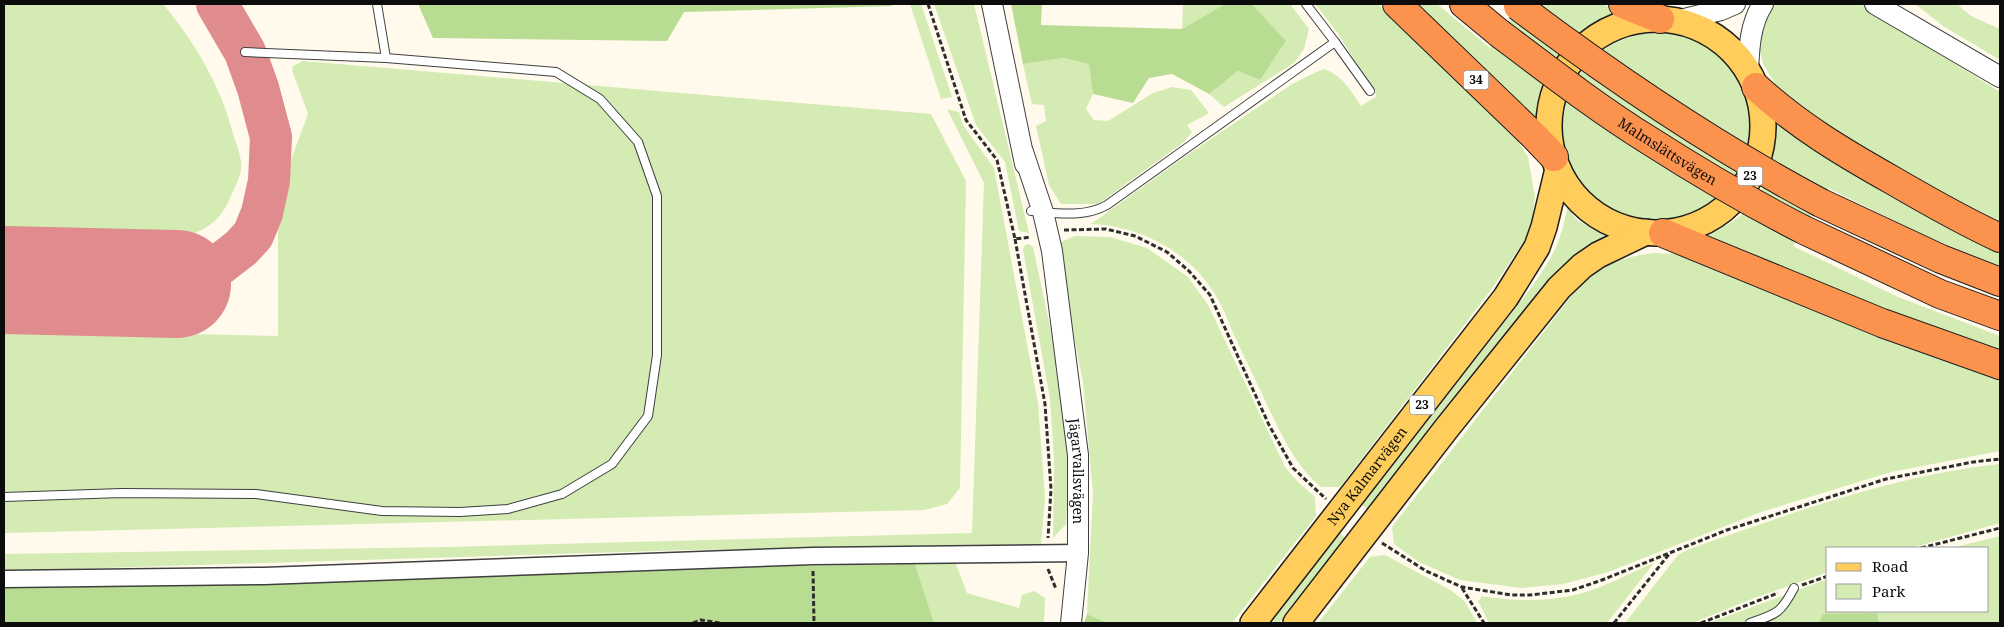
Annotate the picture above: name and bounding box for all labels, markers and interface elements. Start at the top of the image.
road number: 34 [1464,70,1488,90]
street label: Malmslättsvägen [1614,113,1721,189]
road number: 23 [1738,167,1762,186]
road number: 23 [1410,396,1434,414]
street label: Jägarvallsvägen [1064,416,1088,524]
street label: Nya Kalmarvägen [1322,423,1411,529]
legend [1826,547,1989,612]
text: Road [1872,556,1908,576]
text: Park [1872,581,1906,601]

